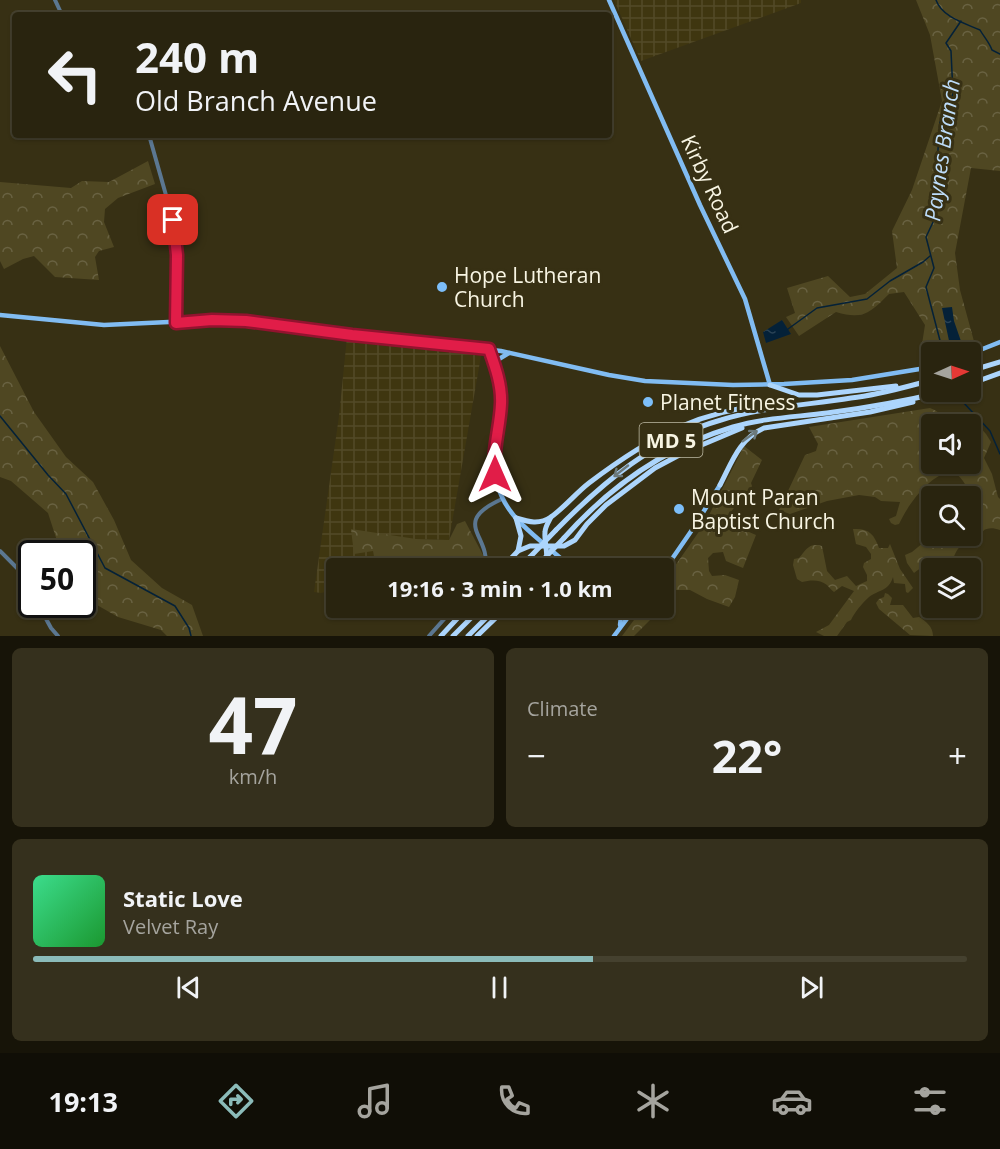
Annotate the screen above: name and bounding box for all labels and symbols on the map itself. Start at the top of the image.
water label: Paynes Branch [916,77,966,223]
street label: Kirby Road [675,130,745,238]
pin [147,194,198,245]
place label: Hope Lutheran Church [454,261,601,313]
marker: Hope Lutheran Church [435,280,449,294]
north arrow [921,342,981,402]
place label: Planet Fitness [660,388,796,416]
marker: Planet Fitness [641,395,655,409]
road number: MD 5 [640,423,702,457]
one-way arrow [742,430,758,443]
position arrow [463,442,527,506]
one-way arrow [613,464,629,477]
place label: Mount Paran Baptist Church [691,483,835,535]
marker: Mount Paran Baptist Church [672,502,686,516]
speed limit sign: 50 [18,540,96,618]

